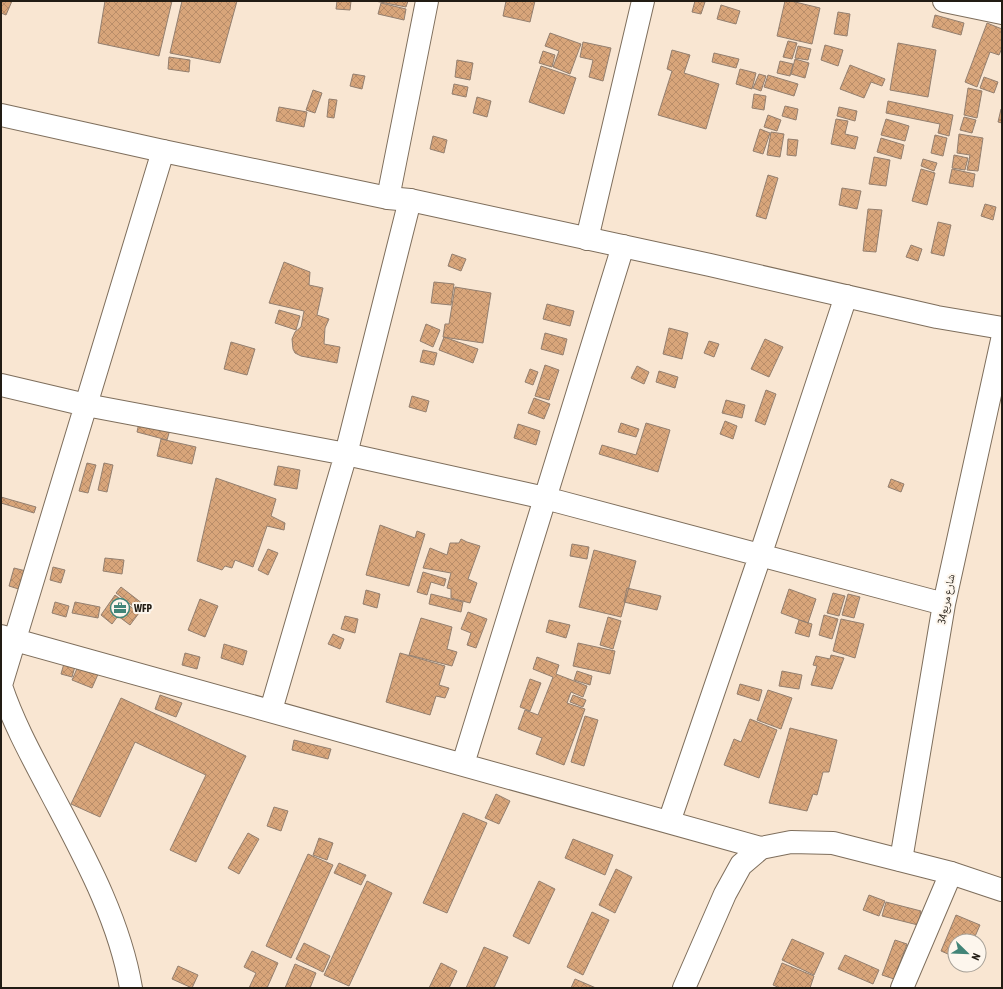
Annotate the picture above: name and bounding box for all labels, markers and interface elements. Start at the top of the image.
street label: شارع مربع34 [935,573,958,625]
office icon: WFP [109,597,131,619]
place label: WFP [133,602,152,614]
north arrow [947,933,987,973]
text: N [969,952,983,962]

